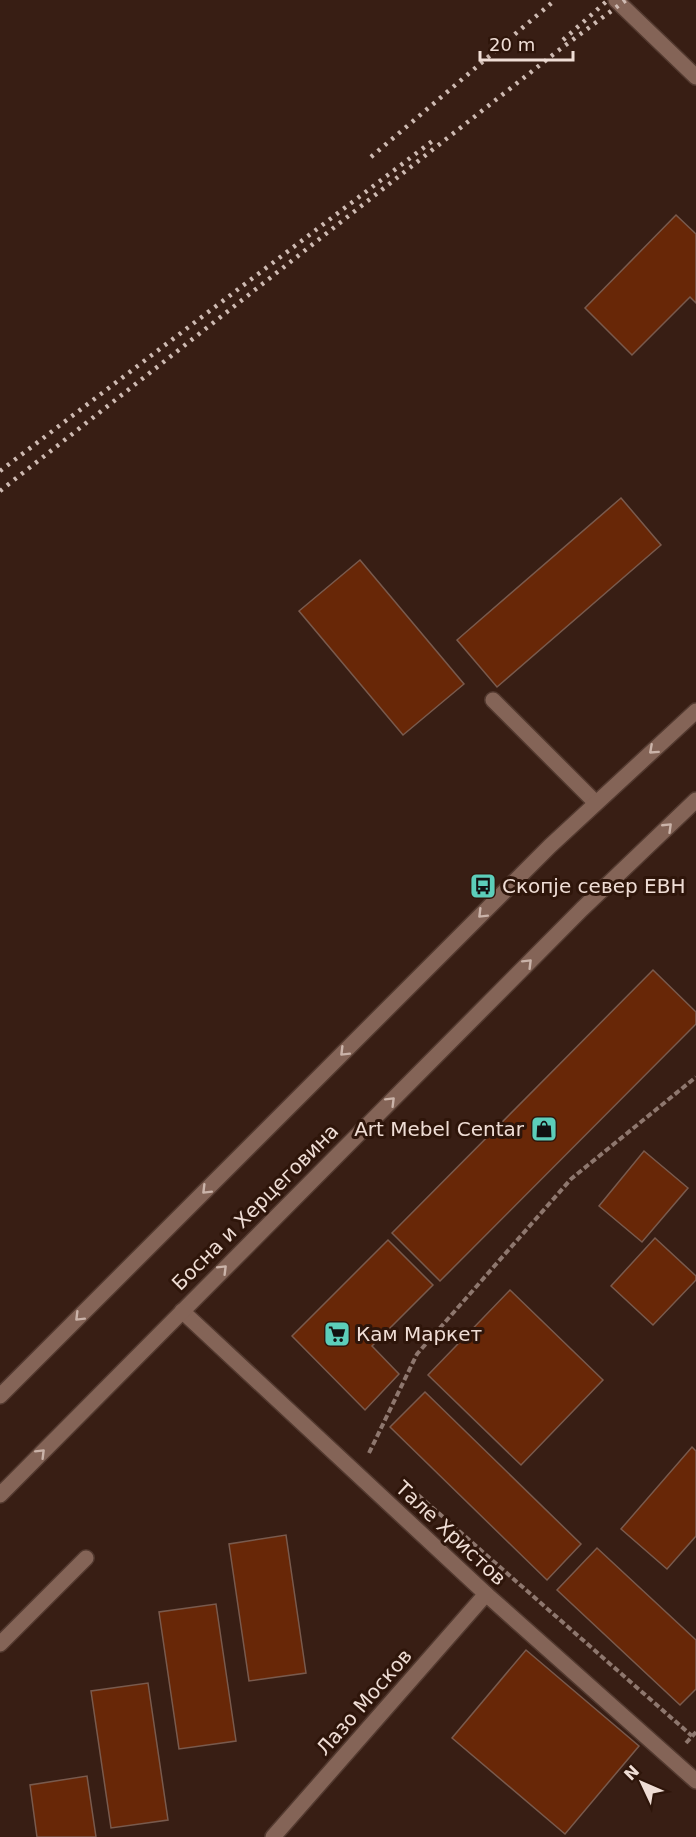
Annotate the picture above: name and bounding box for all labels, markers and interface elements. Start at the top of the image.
scale bar [480,24,573,62]
text: 20 m [489,34,535,55]
one-way arrow [649,743,659,754]
one-way arrow [661,823,672,834]
bus stop icon: Скопје север ЕВН [468,871,498,901]
place label: Скопје север ЕВН [502,874,685,898]
one-way arrow [478,907,489,918]
one-way arrow [521,960,532,971]
one-way arrow [340,1045,351,1056]
one-way arrow [383,1098,394,1109]
shop icon: Art Mebel Centar [529,1114,559,1144]
place label: Art Mebel Centar [354,1117,525,1141]
street label: Босна и Херцеговина [167,1119,343,1295]
one-way arrow [202,1183,213,1194]
one-way arrow [216,1266,227,1277]
one-way arrow [75,1310,86,1321]
supermarket icon: Кам Маркет [322,1319,352,1349]
place label: Кам Маркет [356,1322,482,1346]
one-way arrow [34,1450,45,1461]
street label: Тале Христов [390,1475,511,1590]
street label: Лазо Москов [311,1644,417,1760]
north arrow [612,1753,672,1813]
text: N [620,1762,643,1784]

